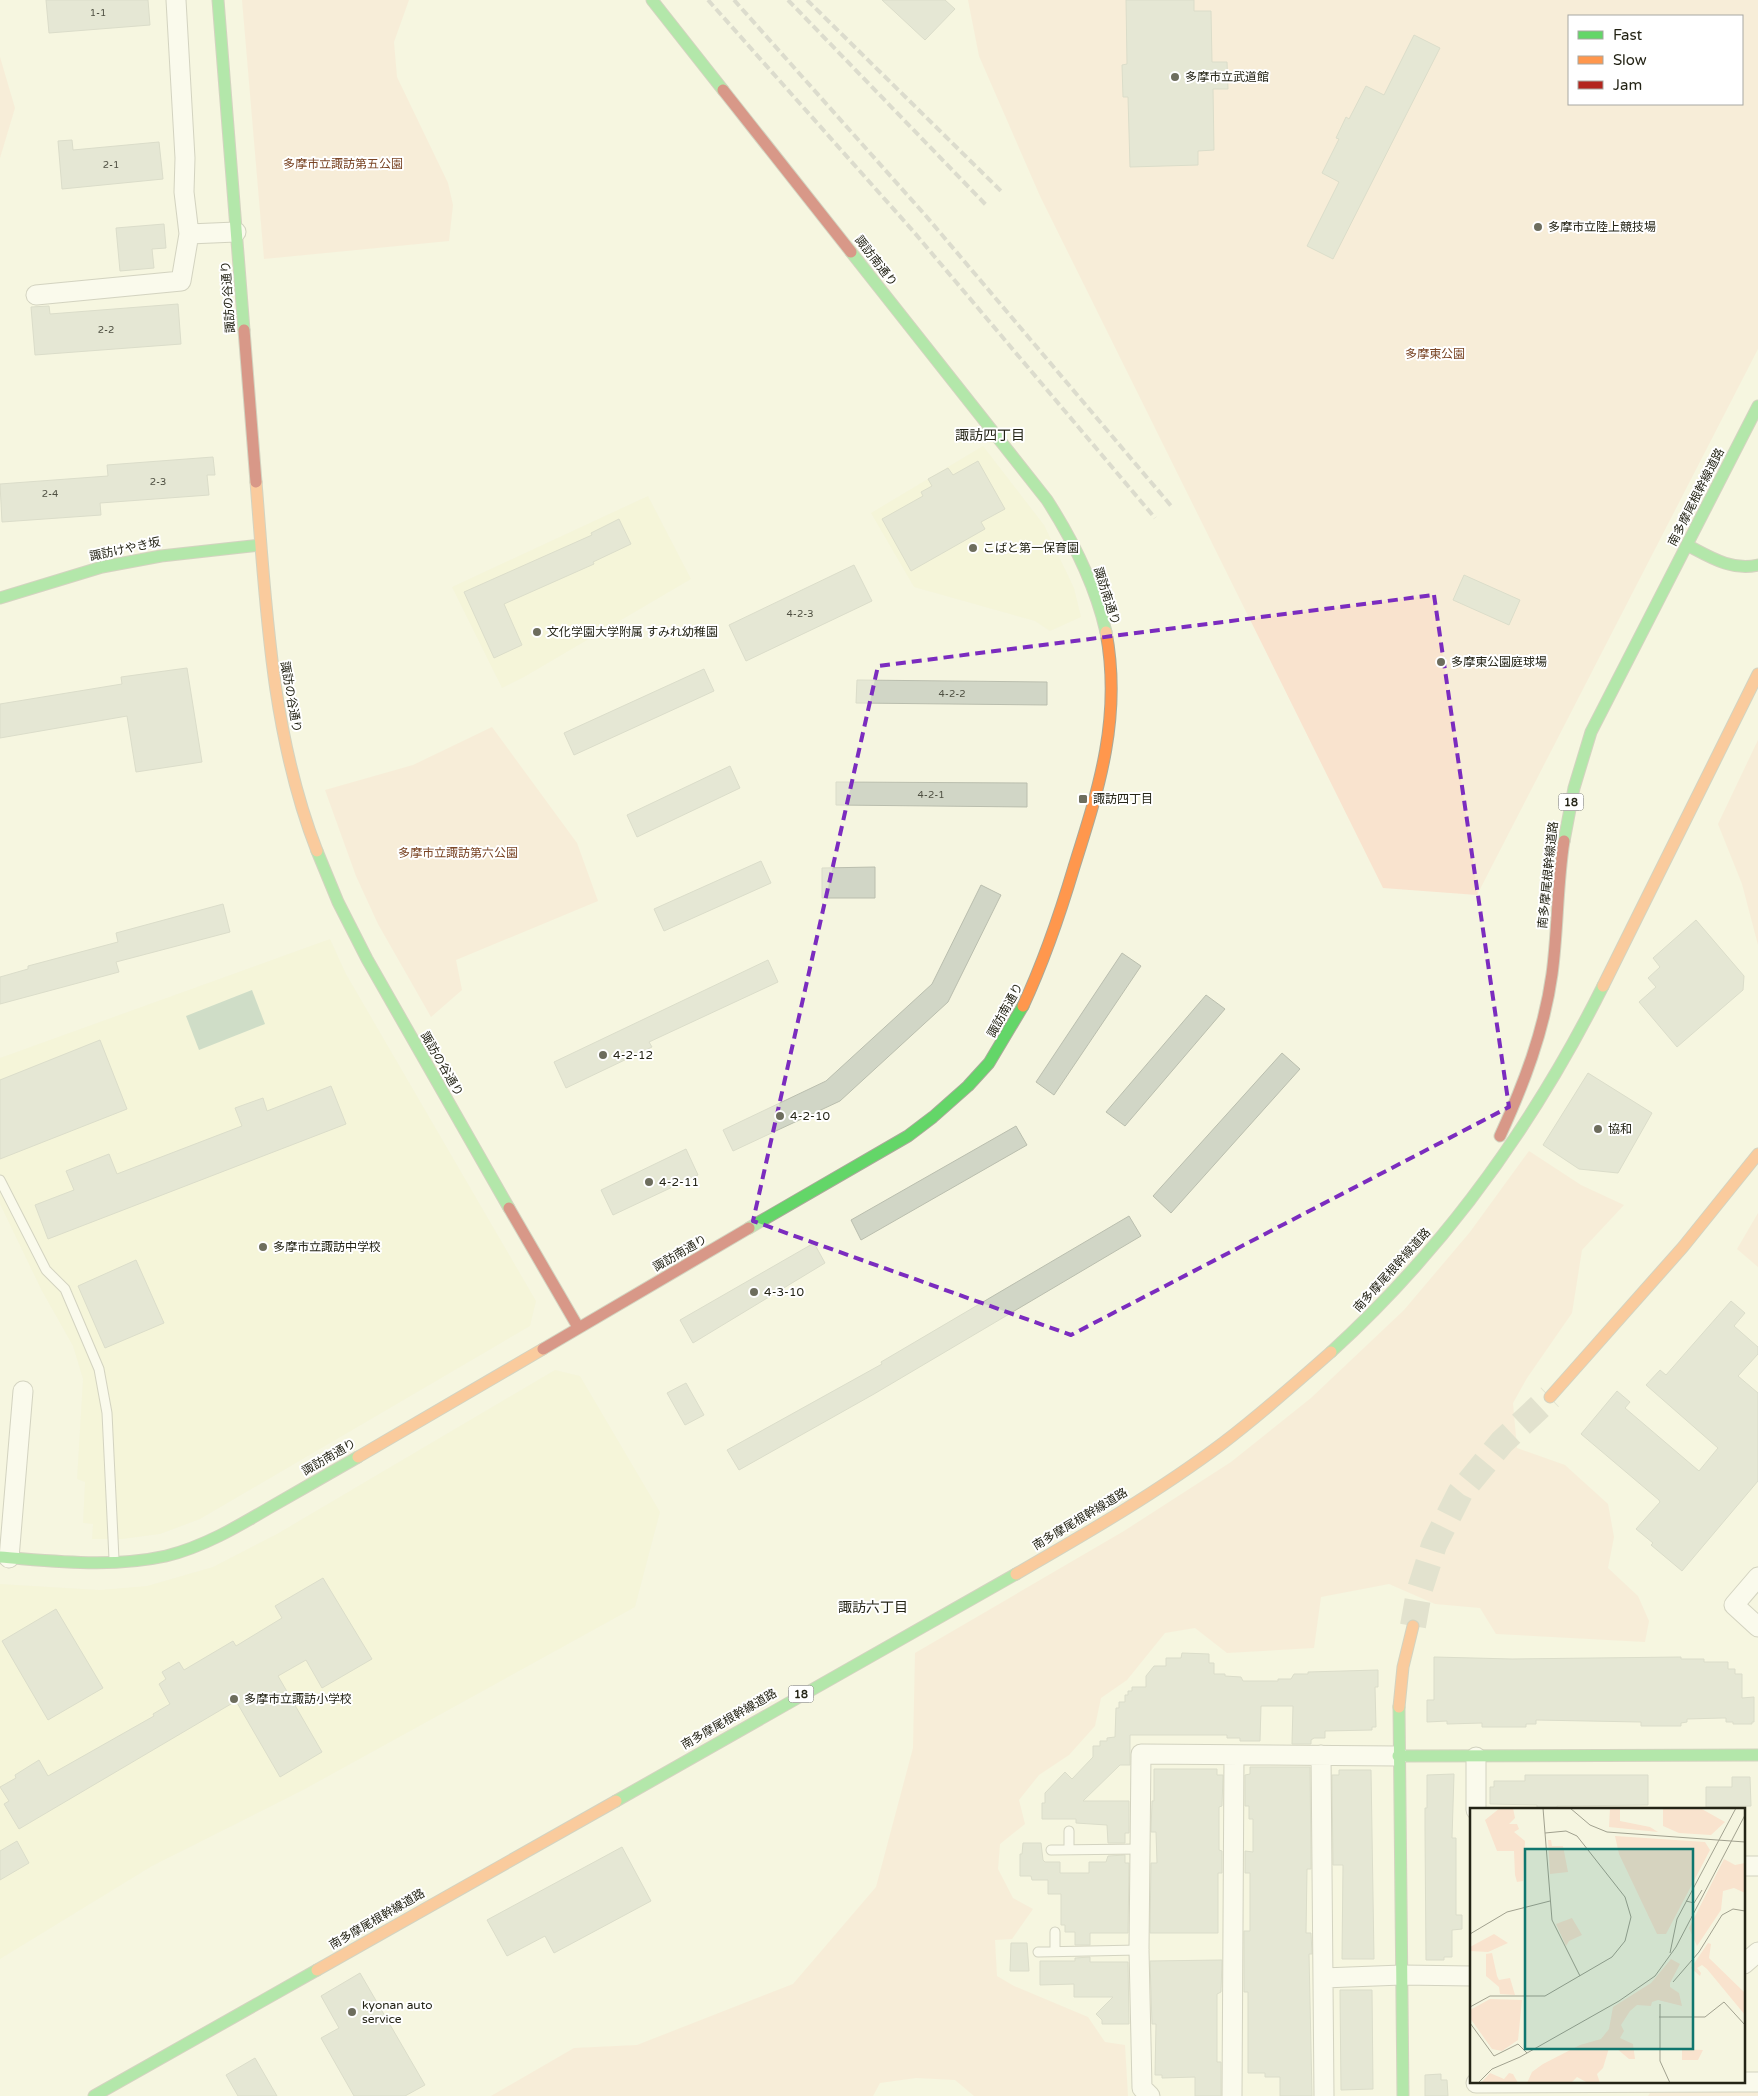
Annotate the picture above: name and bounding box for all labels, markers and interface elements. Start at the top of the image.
house number: 1-1 [90,7,106,19]
legend [1568,15,1743,105]
text: Fast [1613,26,1643,44]
text: Slow [1613,51,1647,69]
place label: 多摩市立武道館 [1185,70,1269,84]
marker: 多摩市立武道館 [1169,71,1181,83]
text: Jam [1613,76,1642,94]
park label: 多摩市立諏訪第五公園 [283,157,403,171]
house number: 2-1 [103,159,119,171]
place label: 多摩市立陸上競技場 [1548,220,1656,234]
marker: 多摩市立陸上競技場 [1532,221,1544,233]
street label: 諏訪南通り [852,233,900,289]
street label: 諏訪の谷通り [219,261,237,333]
house number: 2-2 [98,324,114,336]
park label: 多摩東公園 [1405,347,1465,361]
district label: 諏訪四丁目 [955,427,1025,444]
street label: 南多摩尾根幹線道路 [1665,446,1727,548]
house number: 2-3 [150,476,166,488]
house number: 2-4 [42,488,58,500]
street label: 諏訪けやき坂 [88,535,162,563]
place label: こばと第一保育園 [983,541,1079,555]
marker: こばと第一保育園 [967,542,979,554]
street label: 諏訪南通り [1091,565,1123,627]
house number: 4-2-3 [786,608,814,620]
place label: 文化学園大学附属 すみれ幼稚園 [547,625,718,639]
marker: 文化学園大学附属 すみれ幼稚園 [531,626,543,638]
place label: 多摩東公園庭球場 [1451,655,1547,669]
marker: 多摩東公園庭球場 [1435,656,1447,668]
street label: 諏訪の谷通り [278,660,304,734]
house number: 4-2-2 [938,688,966,700]
house number: 4-2-1 [917,789,945,801]
place label: 諏訪四丁目 [1093,792,1153,806]
marker: 諏訪四丁目 [1077,793,1089,805]
road number: 18 [1558,794,1584,810]
street label: 南多摩尾根幹線道路 [1535,821,1561,929]
park label: 多摩市立諏訪第六公園 [398,846,518,860]
street label: 諏訪南通り [984,980,1026,1040]
street label: 諏訪の谷通り [418,1029,466,1099]
place label: 4-2-12 [613,1048,653,1062]
marker: 4-2-12 [597,1049,609,1061]
place label: 4-2-10 [790,1109,831,1123]
marker: 4-2-10 [774,1110,786,1122]
place label: 協和 [1608,1122,1632,1136]
marker: 協和 [1592,1123,1604,1135]
place label: 4-2-11 [659,1175,699,1189]
marker: 4-2-11 [643,1176,655,1188]
street label: 南多摩尾根幹線道路 [1351,1225,1433,1315]
street label: 諏訪南通り [651,1232,709,1274]
place label: 多摩市立諏訪中学校 [273,1240,381,1254]
marker: 多摩市立諏訪中学校 [257,1241,269,1253]
place label: 4-3-10 [764,1285,805,1299]
marker: 4-3-10 [748,1286,760,1298]
street label: 諏訪南通り [300,1436,358,1478]
street label: 南多摩尾根幹線道路 [1030,1485,1130,1553]
district label: 諏訪六丁目 [838,1599,908,1616]
street label: 南多摩尾根幹線道路 [679,1686,779,1752]
road number: 18 [788,1686,814,1702]
place label: 多摩市立諏訪小学校 [244,1692,352,1706]
marker: 多摩市立諏訪小学校 [228,1693,240,1705]
inset map [1470,1808,1746,2084]
street label: 南多摩尾根幹線道路 [327,1886,427,1952]
place label: kyonan auto service [362,1998,432,2026]
marker: kyonan auto service [346,2006,358,2018]

